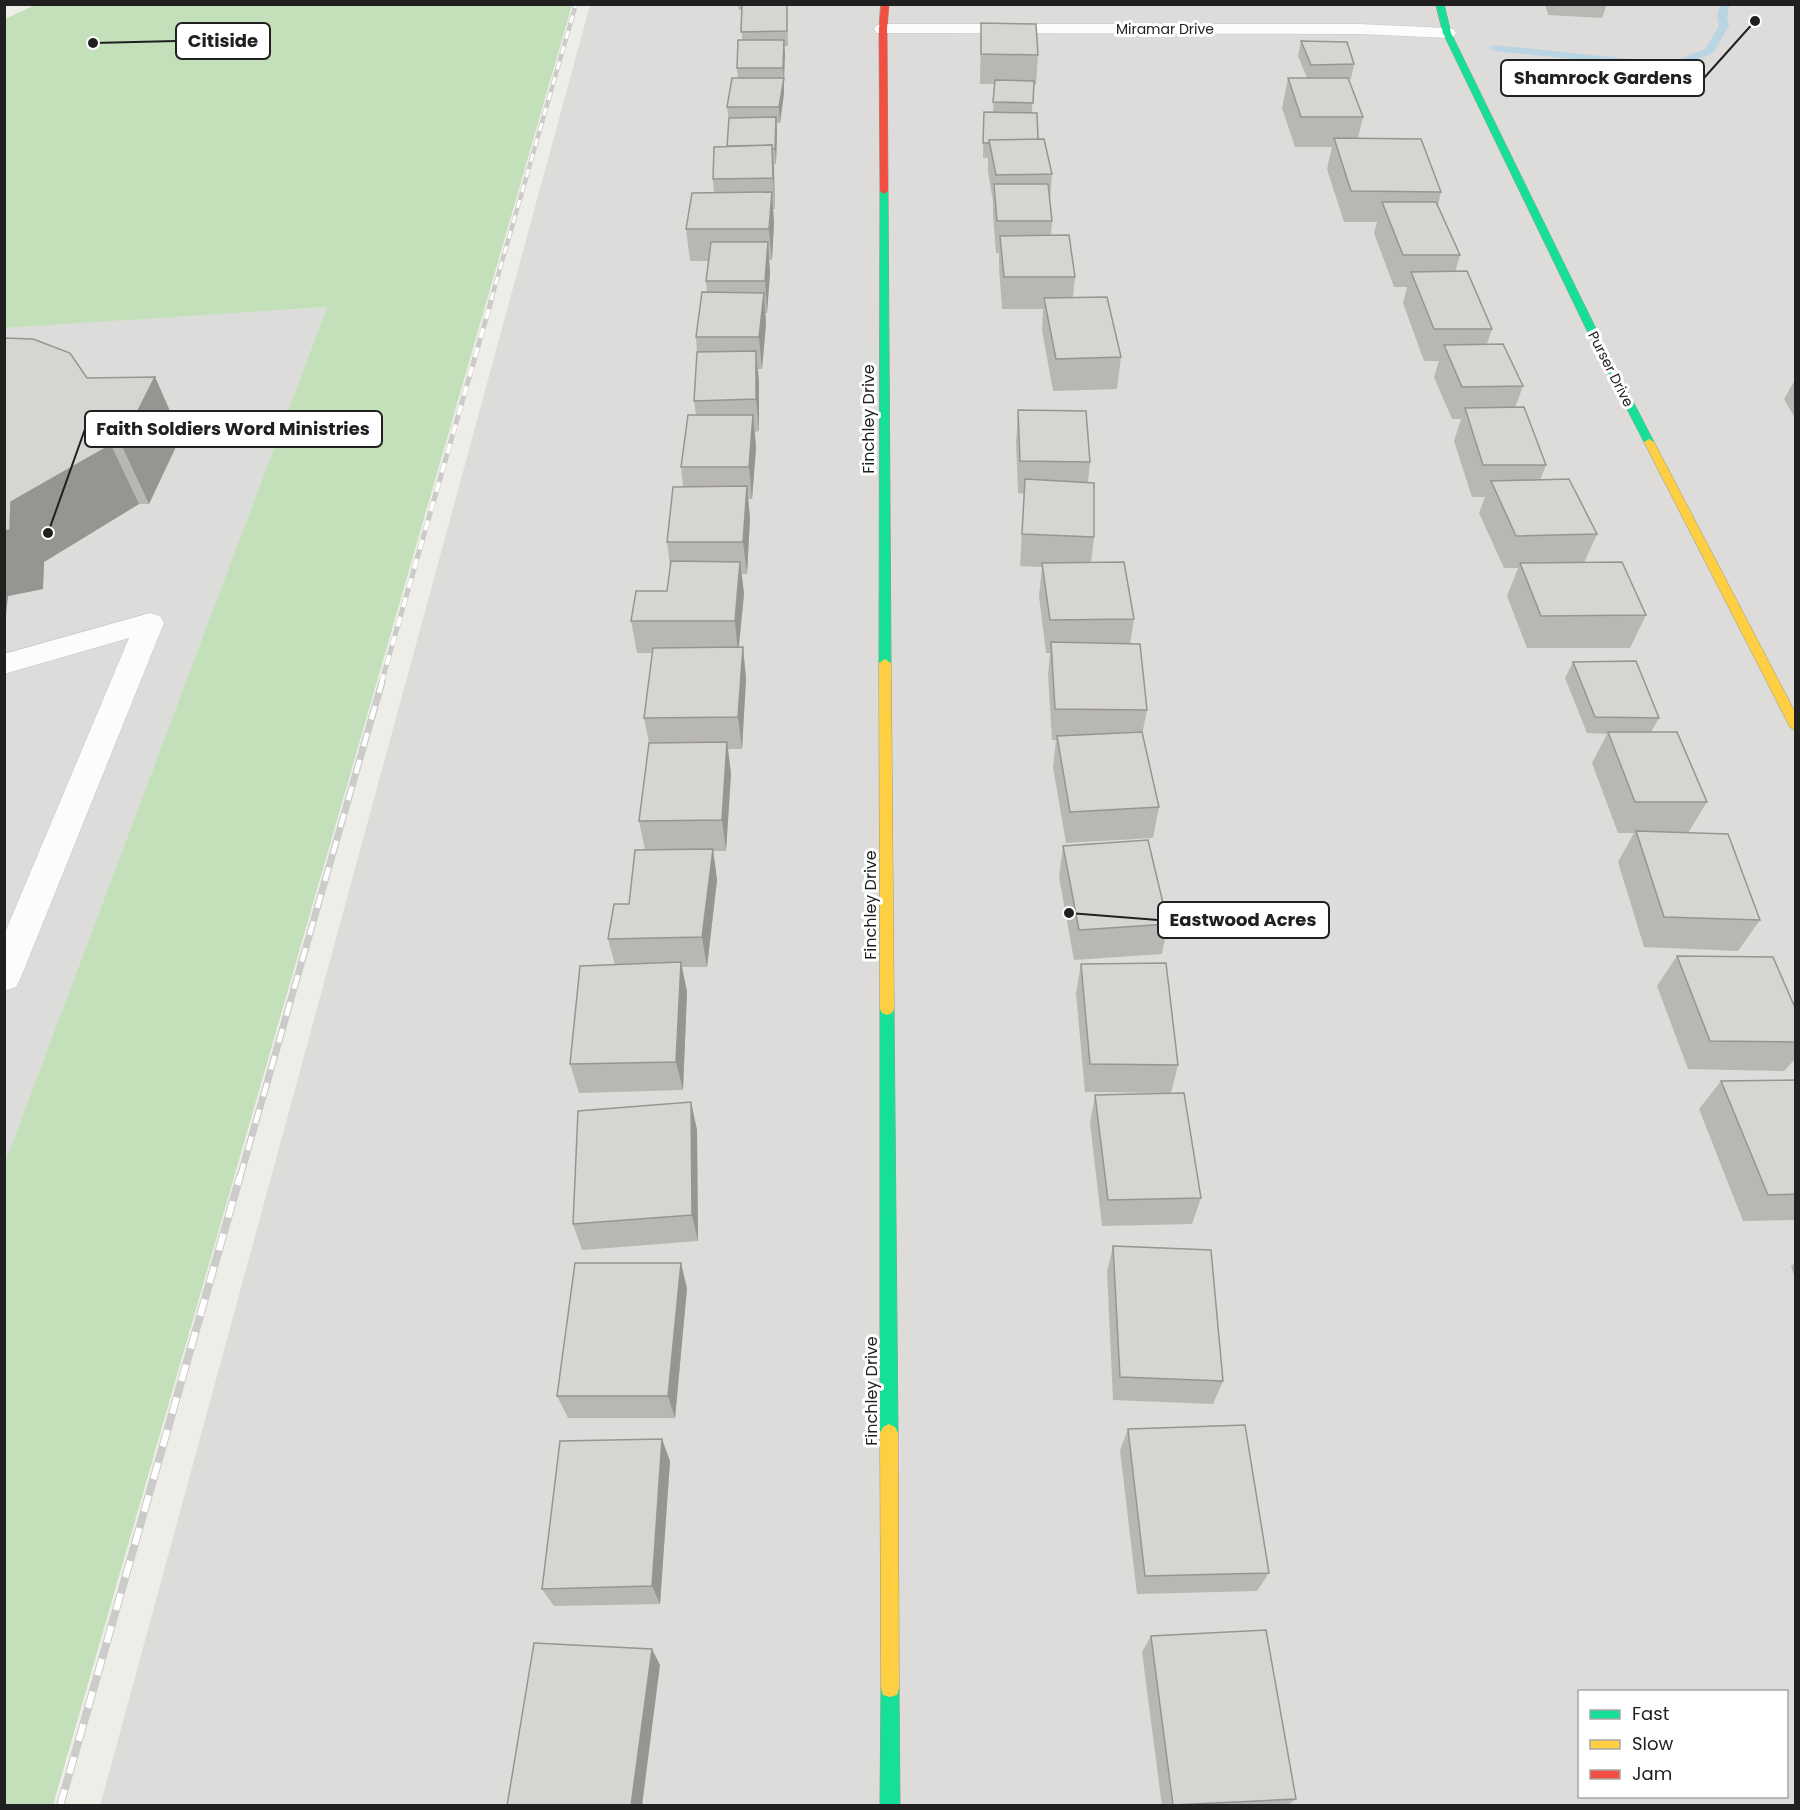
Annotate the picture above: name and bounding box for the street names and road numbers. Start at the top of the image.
street label: Miramar Drive [1116,19,1214,39]
street label: Purser Drive [1583,328,1639,411]
street label: Finchley Drive [857,364,880,474]
street label: Finchley Drive [859,850,882,960]
street label: Finchley Drive [860,1336,883,1446]

